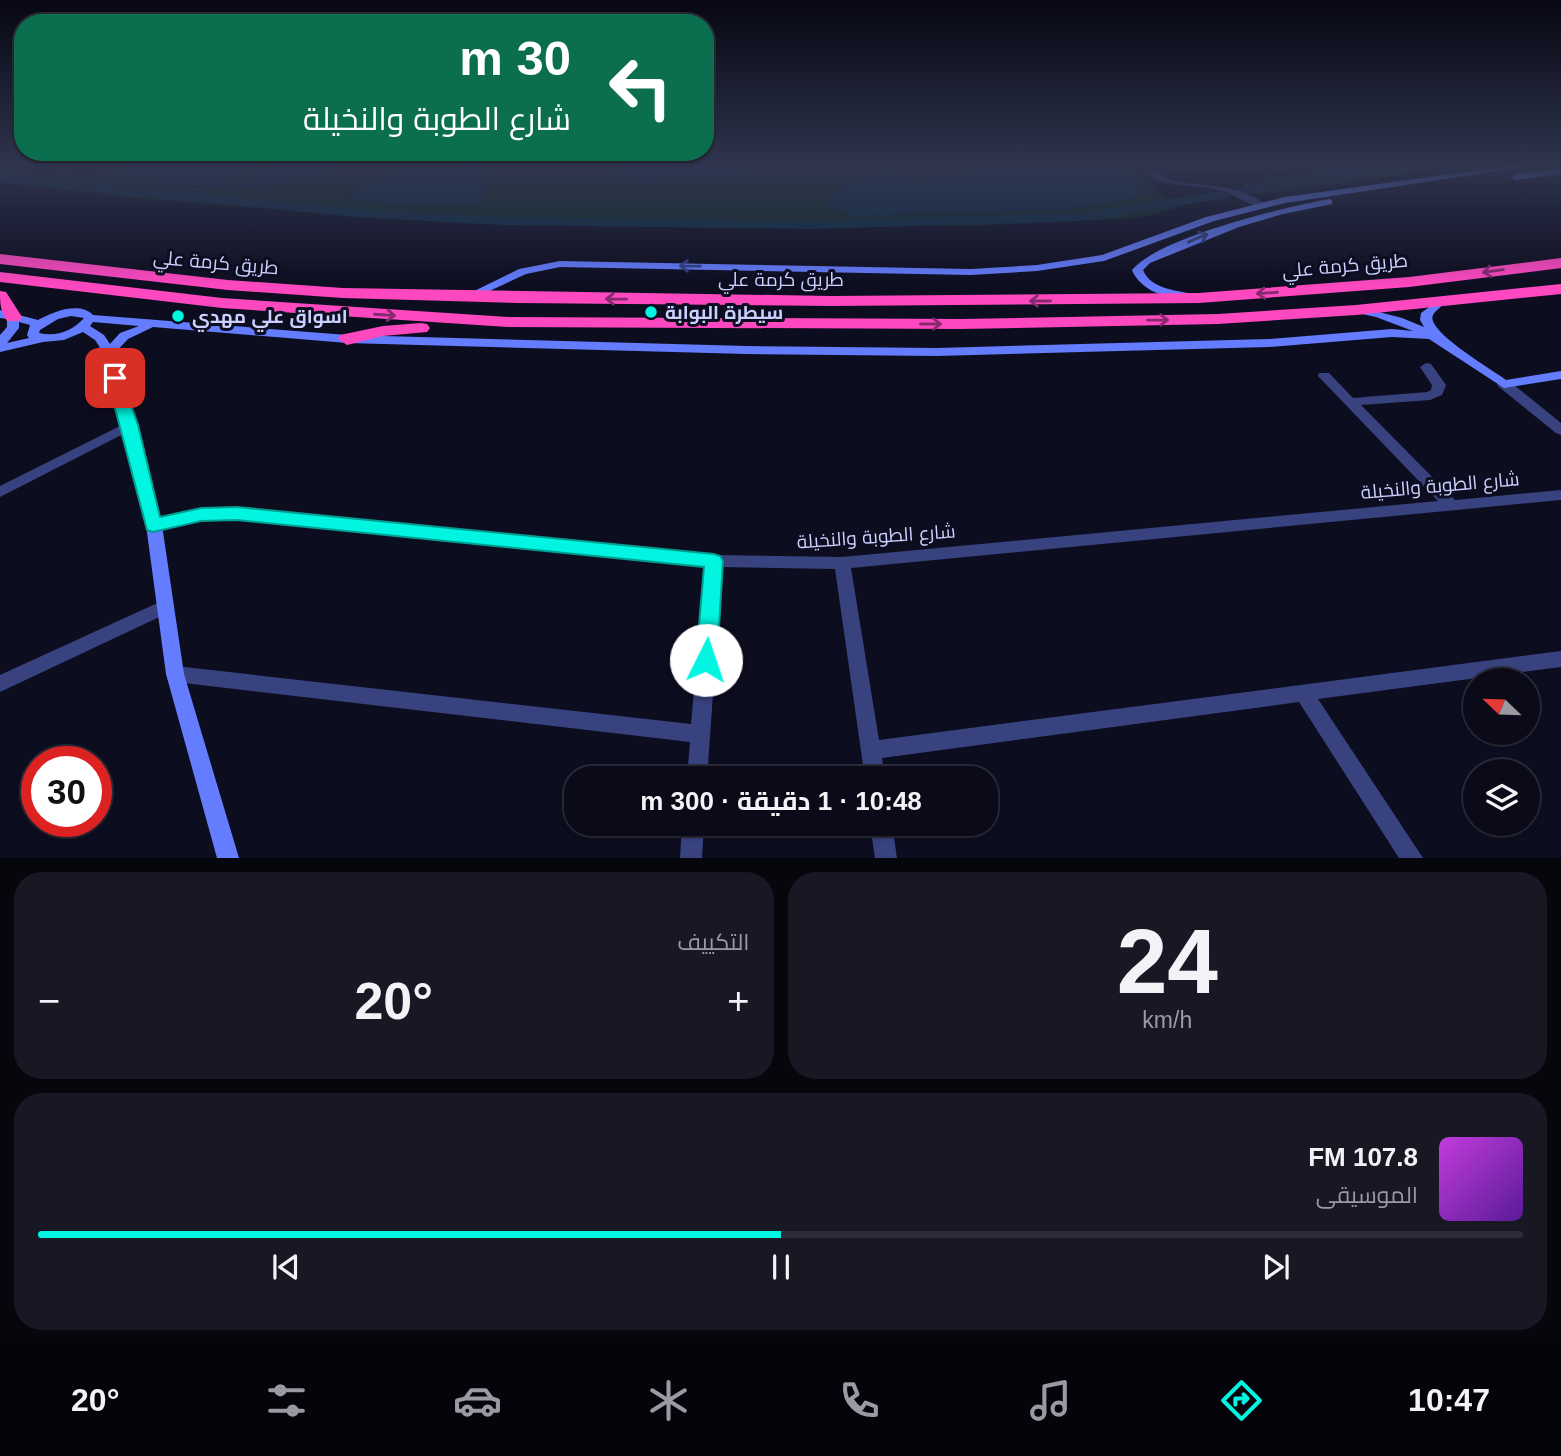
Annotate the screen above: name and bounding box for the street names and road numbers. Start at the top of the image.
street label: طريق كرمة علي [152,247,280,282]
street label: طريق كرمة علي [1281,250,1409,285]
street label: طريق كرمة علي [718,269,844,294]
street label: شارع الطوبة والنخيلة [1360,468,1520,506]
street label: شارع الطوبة والنخيلة [796,520,956,556]

